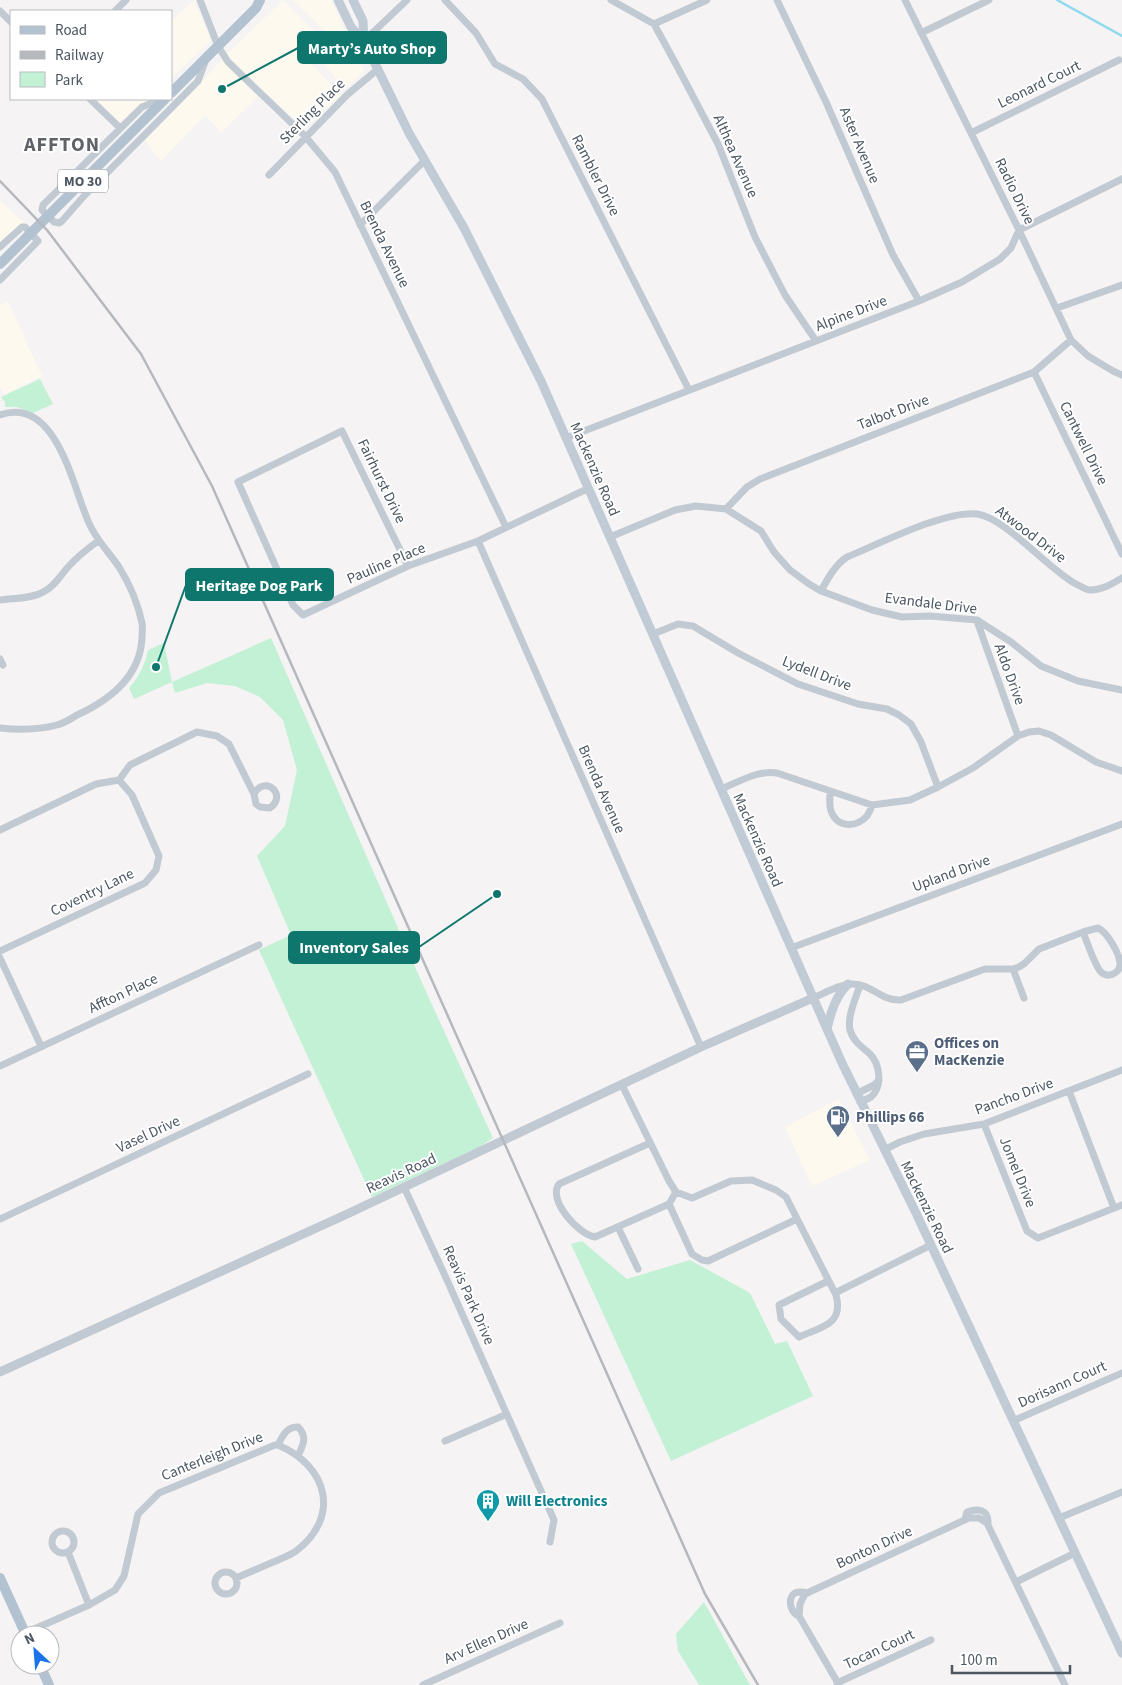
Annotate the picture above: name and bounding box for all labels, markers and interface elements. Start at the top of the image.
legend [10,10,172,100]
text: Road [55,20,87,41]
callout: Marty’s Auto Shop [298,32,446,63]
text: Marty’s Auto Shop [308,38,436,60]
text: Railway [55,45,104,66]
street label: Leonard Court [994,55,1084,114]
text: Park [55,70,84,91]
street label: Sterling Place [275,74,350,149]
street label: Aster Avenue [834,104,885,187]
street label: Althea Avenue [708,111,763,201]
district label: AFFTON [23,131,100,159]
street label: Rambler Drive [566,131,625,220]
street label: Radio Drive [989,154,1040,228]
road number: MO 30 [58,170,108,192]
street label: Brenda Avenue [354,197,415,291]
street label: Alpine Drive [812,290,890,337]
street label: Talbot Drive [854,389,932,436]
street label: Cantwell Drive [1054,398,1113,489]
street label: Mackenzie Road [564,419,625,520]
street label: Fairhurst Drive [352,436,411,527]
street label: Atwood Drive [991,501,1070,568]
street label: Pauline Place [344,537,429,589]
callout: Heritage Dog Park [186,569,333,600]
text: Heritage Dog Park [195,575,323,597]
street label: Evandale Drive [884,587,978,620]
street label: Aldo Drive [989,641,1030,708]
street label: Lydell Drive [779,651,854,696]
street label: Brenda Avenue [573,742,630,837]
street label: Mackenzie Road [727,790,788,891]
street label: Upland Drive [909,850,993,897]
street label: Coventry Lane [47,863,137,922]
callout: Inventory Sales [289,932,419,963]
text: Inventory Sales [299,937,409,959]
street label: Affton Place [85,968,161,1019]
place label: Offices on MacKenzie [934,1033,1005,1071]
office icon: Offices on MacKenzie [904,1039,930,1073]
street label: Pancho Drive [972,1073,1056,1120]
fuel station icon: Phillips 66 [825,1104,851,1138]
place label: Phillips 66 [856,1107,924,1128]
street label: Vasel Drive [113,1111,183,1158]
street label: Jomel Drive [994,1134,1041,1211]
street label: Reavis Road [363,1148,440,1199]
street label: Mackenzie Road [895,1157,958,1257]
street label: Reavis Park Drive [437,1242,500,1348]
street label: Dorisann Court [1015,1356,1110,1413]
street label: Canterleigh Drive [158,1426,266,1486]
building icon: Will Electronics [475,1488,501,1522]
place label: Will Electronics [506,1491,608,1512]
street label: Bonton Drive [833,1521,916,1574]
street label: Arv Ellen Drive [441,1613,532,1669]
street label: Tocan Court [840,1624,918,1675]
north arrow [10,1625,60,1675]
text: N [21,1628,38,1650]
scale bar [952,1642,1070,1674]
text: 100 m [960,1650,998,1671]

